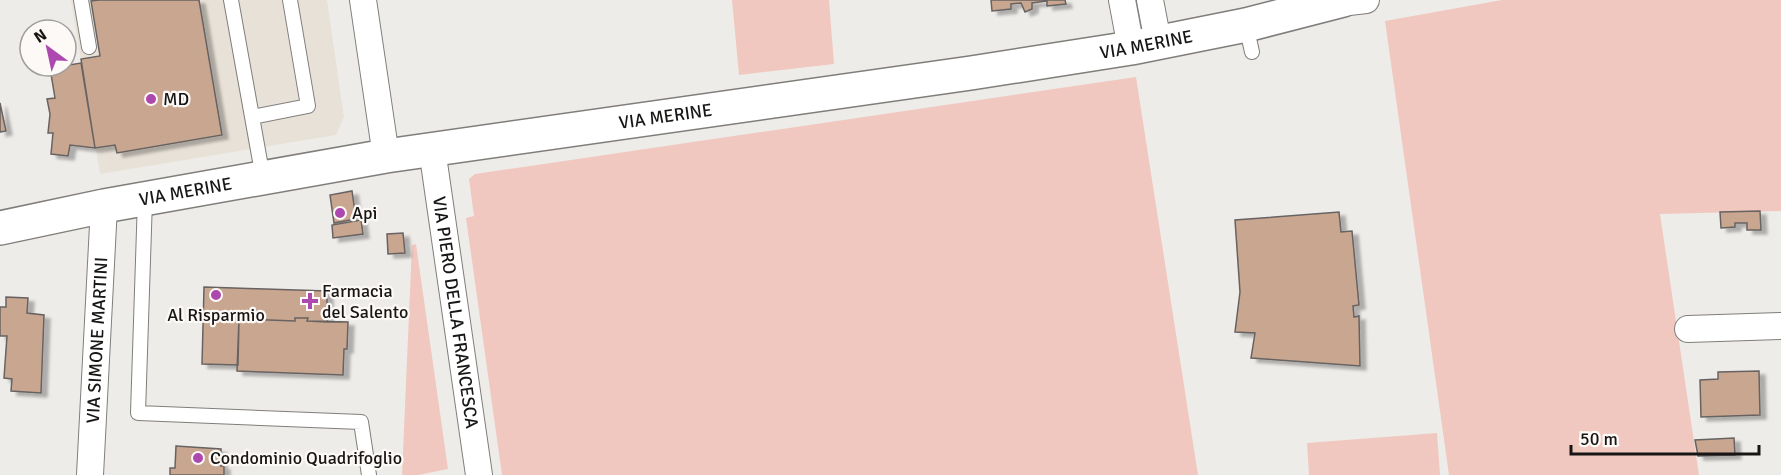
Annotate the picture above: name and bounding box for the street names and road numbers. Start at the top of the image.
street label: VIA MERINE [1098,25,1194,64]
street label: VIA MERINE [617,99,714,134]
street label: VIA MERINE [137,173,234,211]
street label: VIA PIERO DELLA FRANCESCA [428,195,483,430]
street label: VIA SIMONE MARTINI [82,256,112,424]

